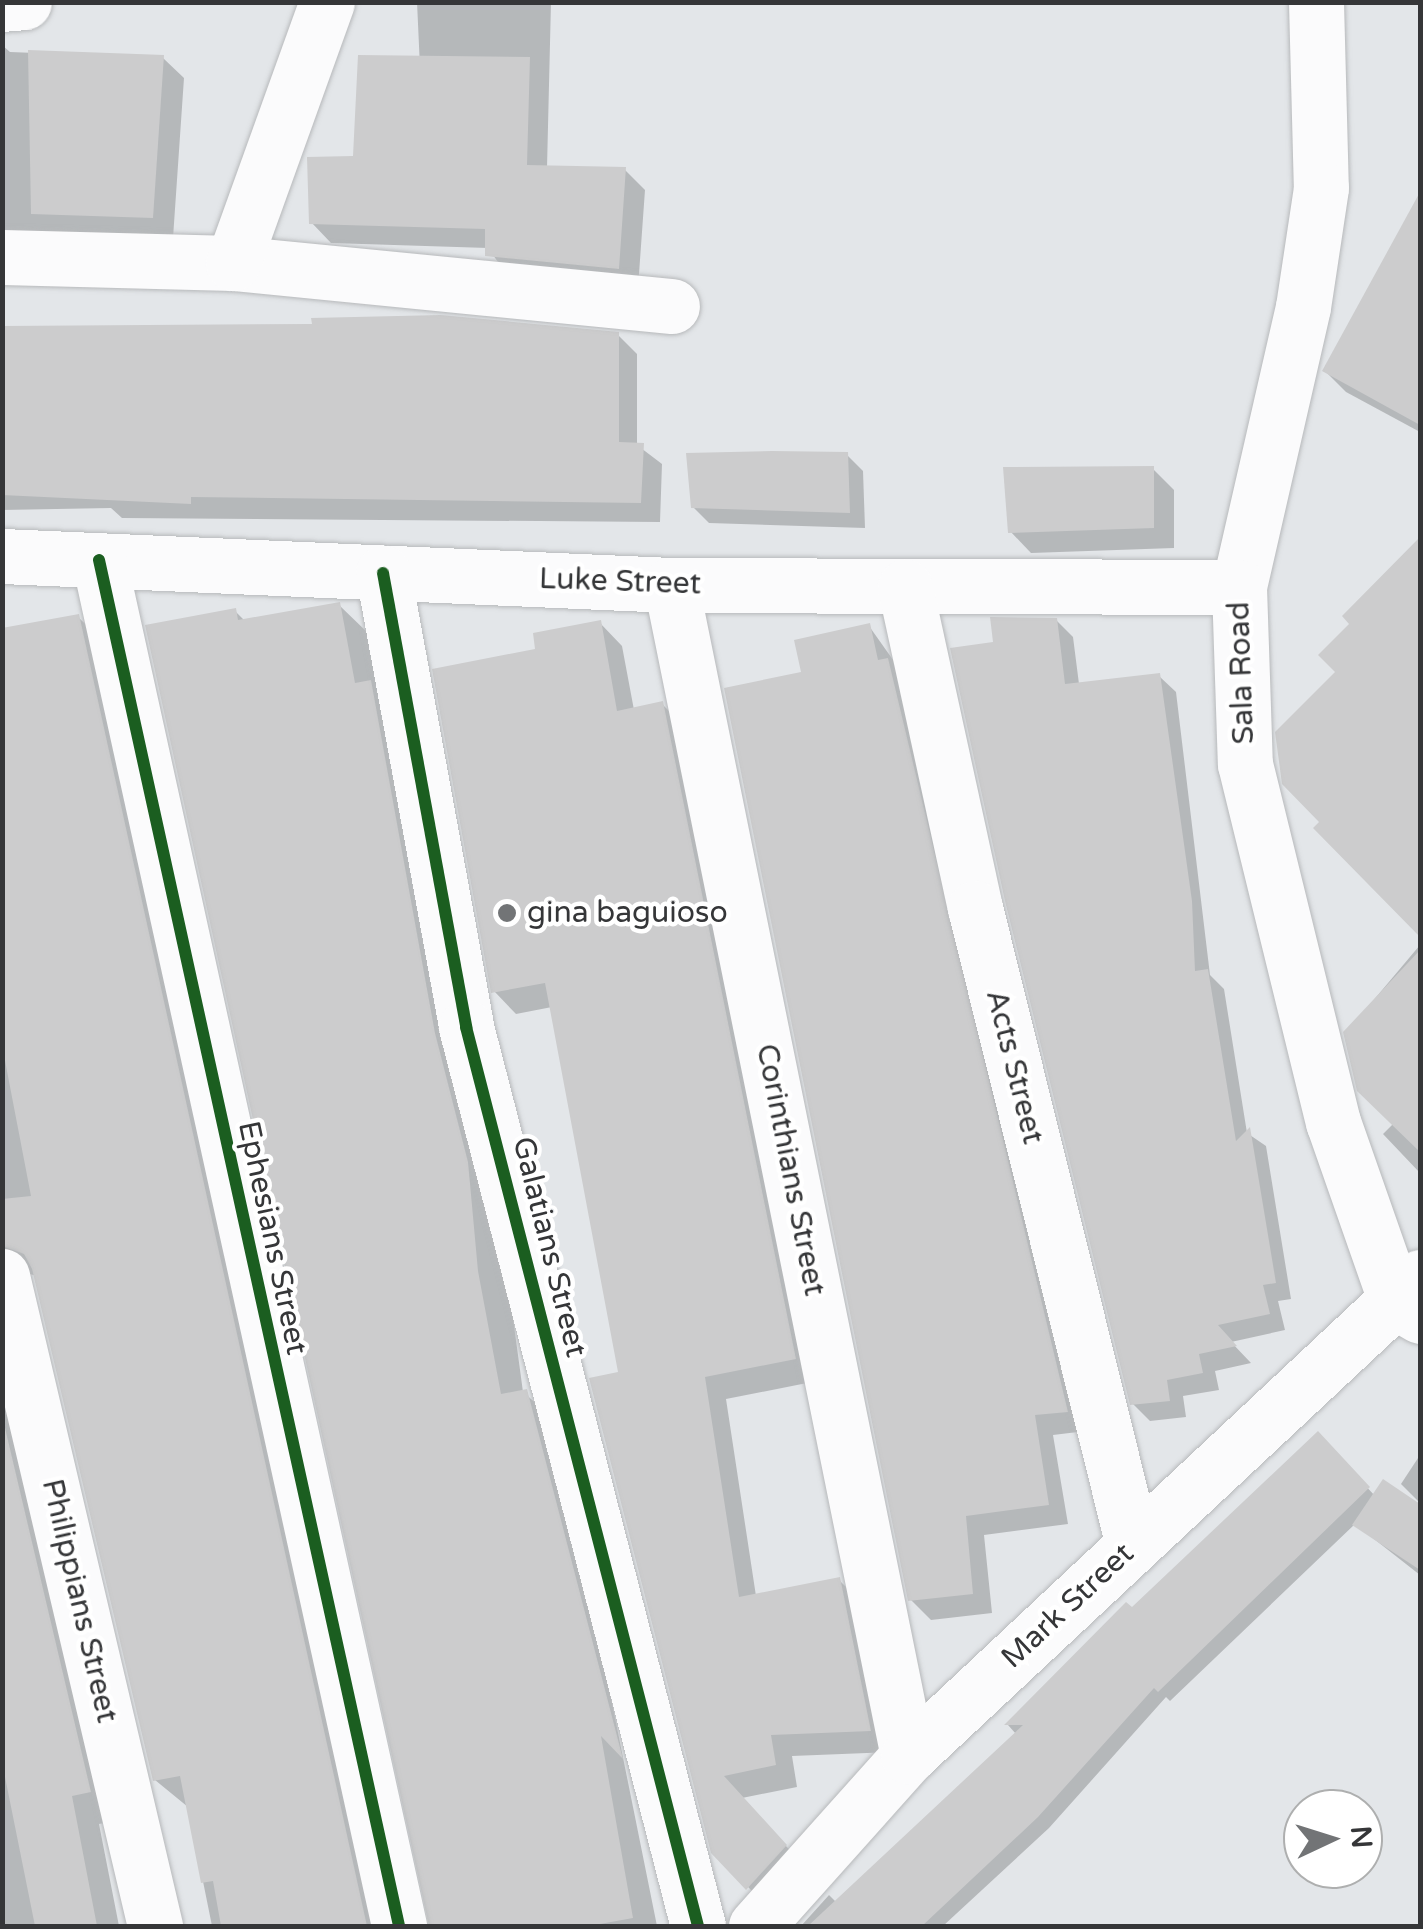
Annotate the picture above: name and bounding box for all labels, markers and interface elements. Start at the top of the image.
street label: Luke Street [538,561,702,603]
street label: Sala Road [1222,601,1262,745]
place label: gina baguioso [527,895,728,931]
marker: gina baguioso [496,902,518,924]
street label: Acts Street [977,986,1051,1148]
street label: Corinthians Street [748,1041,832,1299]
street label: Ephesians Street [230,1118,314,1358]
street label: Galatians Street [504,1133,594,1361]
street label: Philippians Street [33,1476,125,1726]
street label: Mark Street [995,1536,1141,1676]
north arrow [1283,1789,1383,1889]
text: N [1343,1825,1379,1849]

